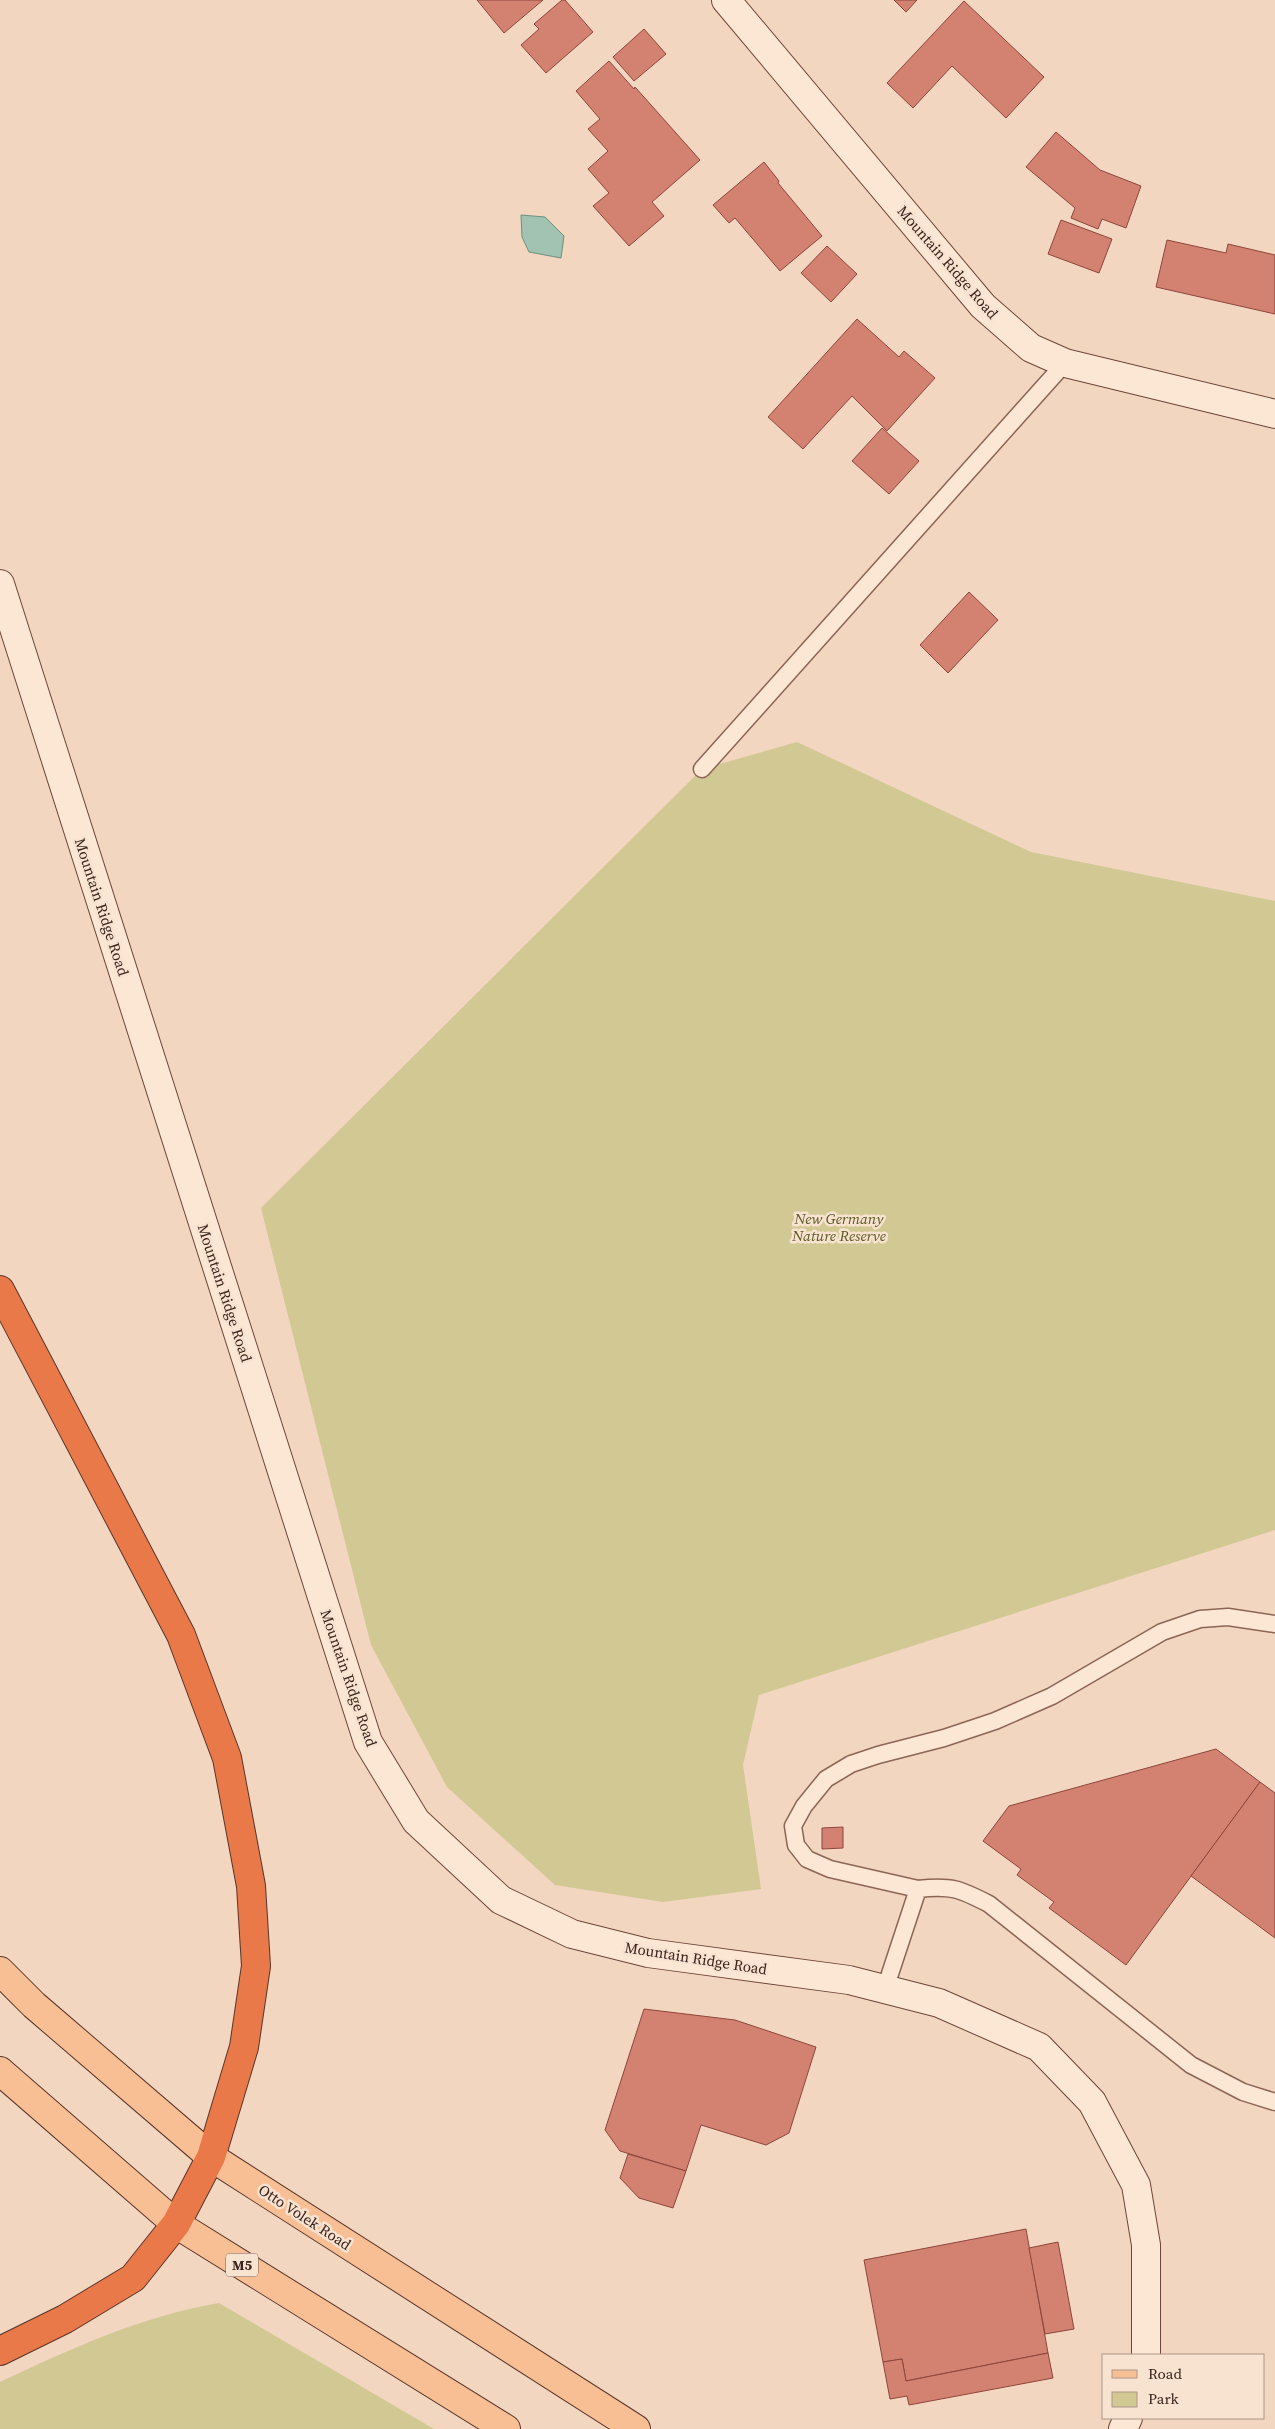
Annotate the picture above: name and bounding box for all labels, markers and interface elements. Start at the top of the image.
street label: Mountain Ridge Road [893,201,1003,324]
street label: Mountain Ridge Road [70,835,134,979]
park label: New Germany Nature Reserve [791,1208,886,1246]
street label: Mountain Ridge Road [193,1221,257,1365]
street label: Mountain Ridge Road [316,1607,383,1750]
street label: Mountain Ridge Road [623,1936,769,1980]
street label: Otto Volek Road [255,2179,356,2255]
road number: M5 [226,2254,258,2276]
legend [1102,2354,1265,2419]
text: Road [1148,2363,1182,2384]
text: Park [1148,2388,1180,2409]

